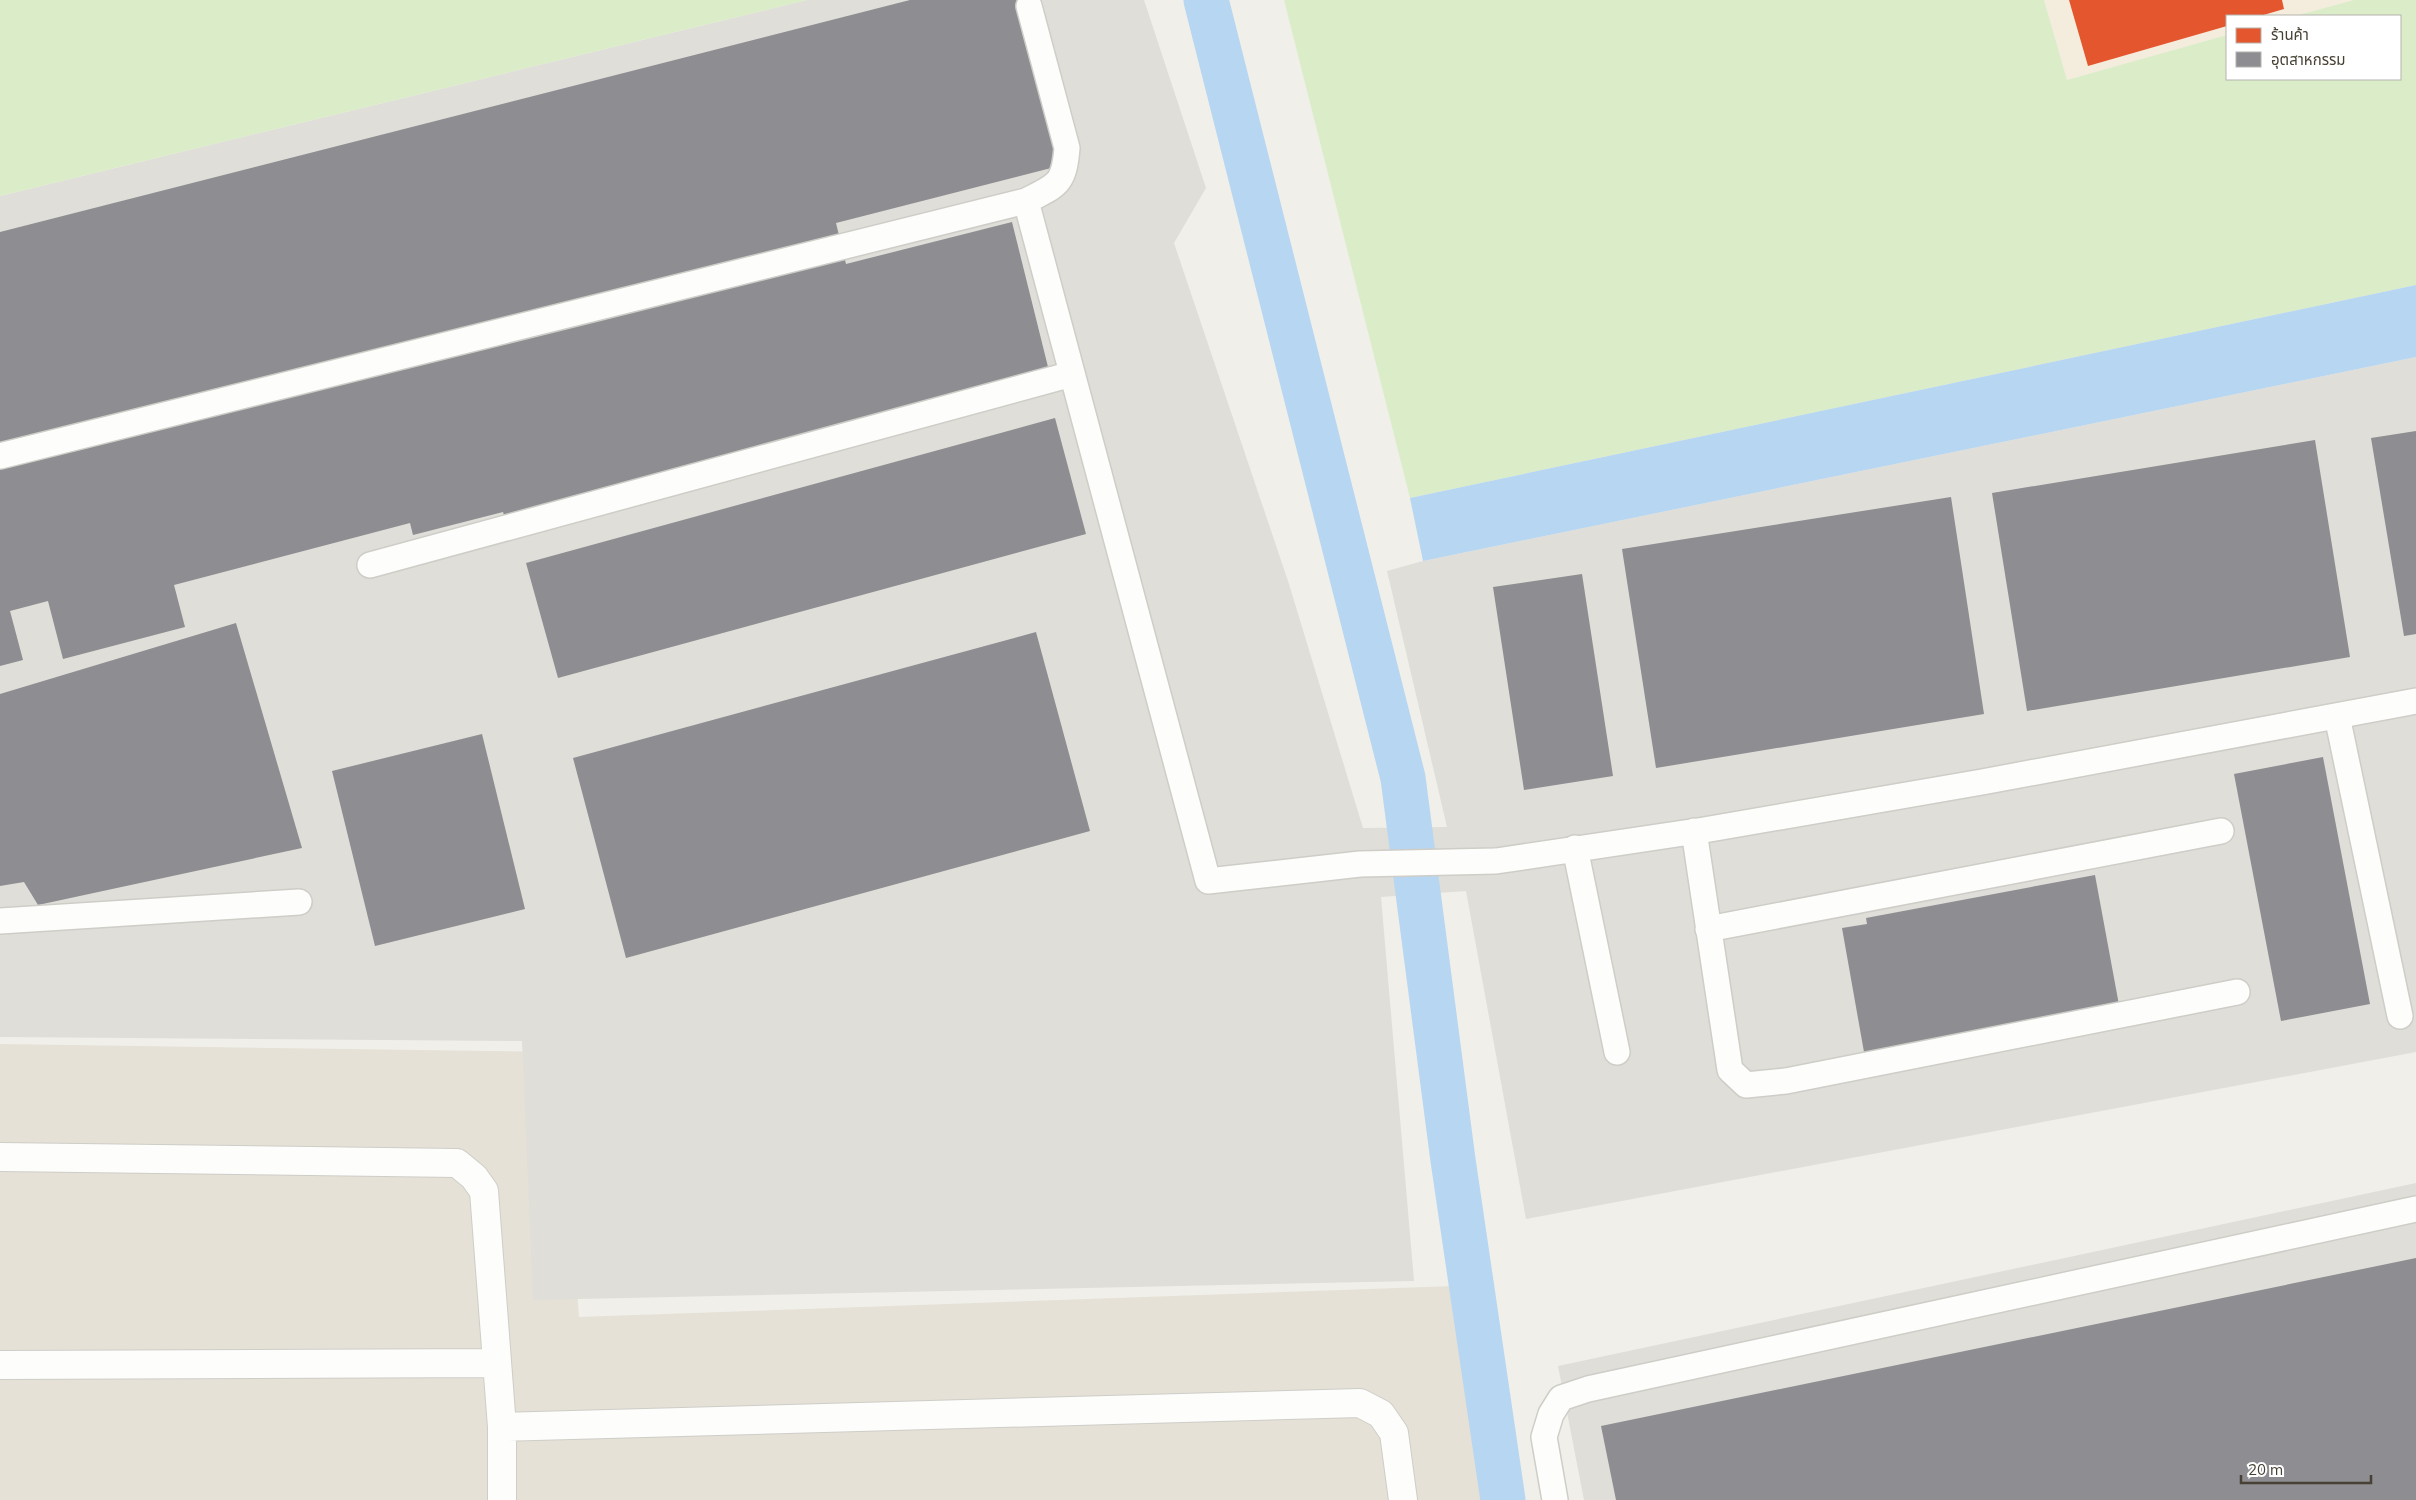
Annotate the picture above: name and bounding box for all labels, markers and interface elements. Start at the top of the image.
legend [2226,15,2401,80]
text: ร้านค้า [2271,25,2309,44]
text: อุตสาหกรรม [2271,50,2345,69]
scale bar [2241,1452,2371,1484]
text: 20 m [2248,1460,2283,1479]

